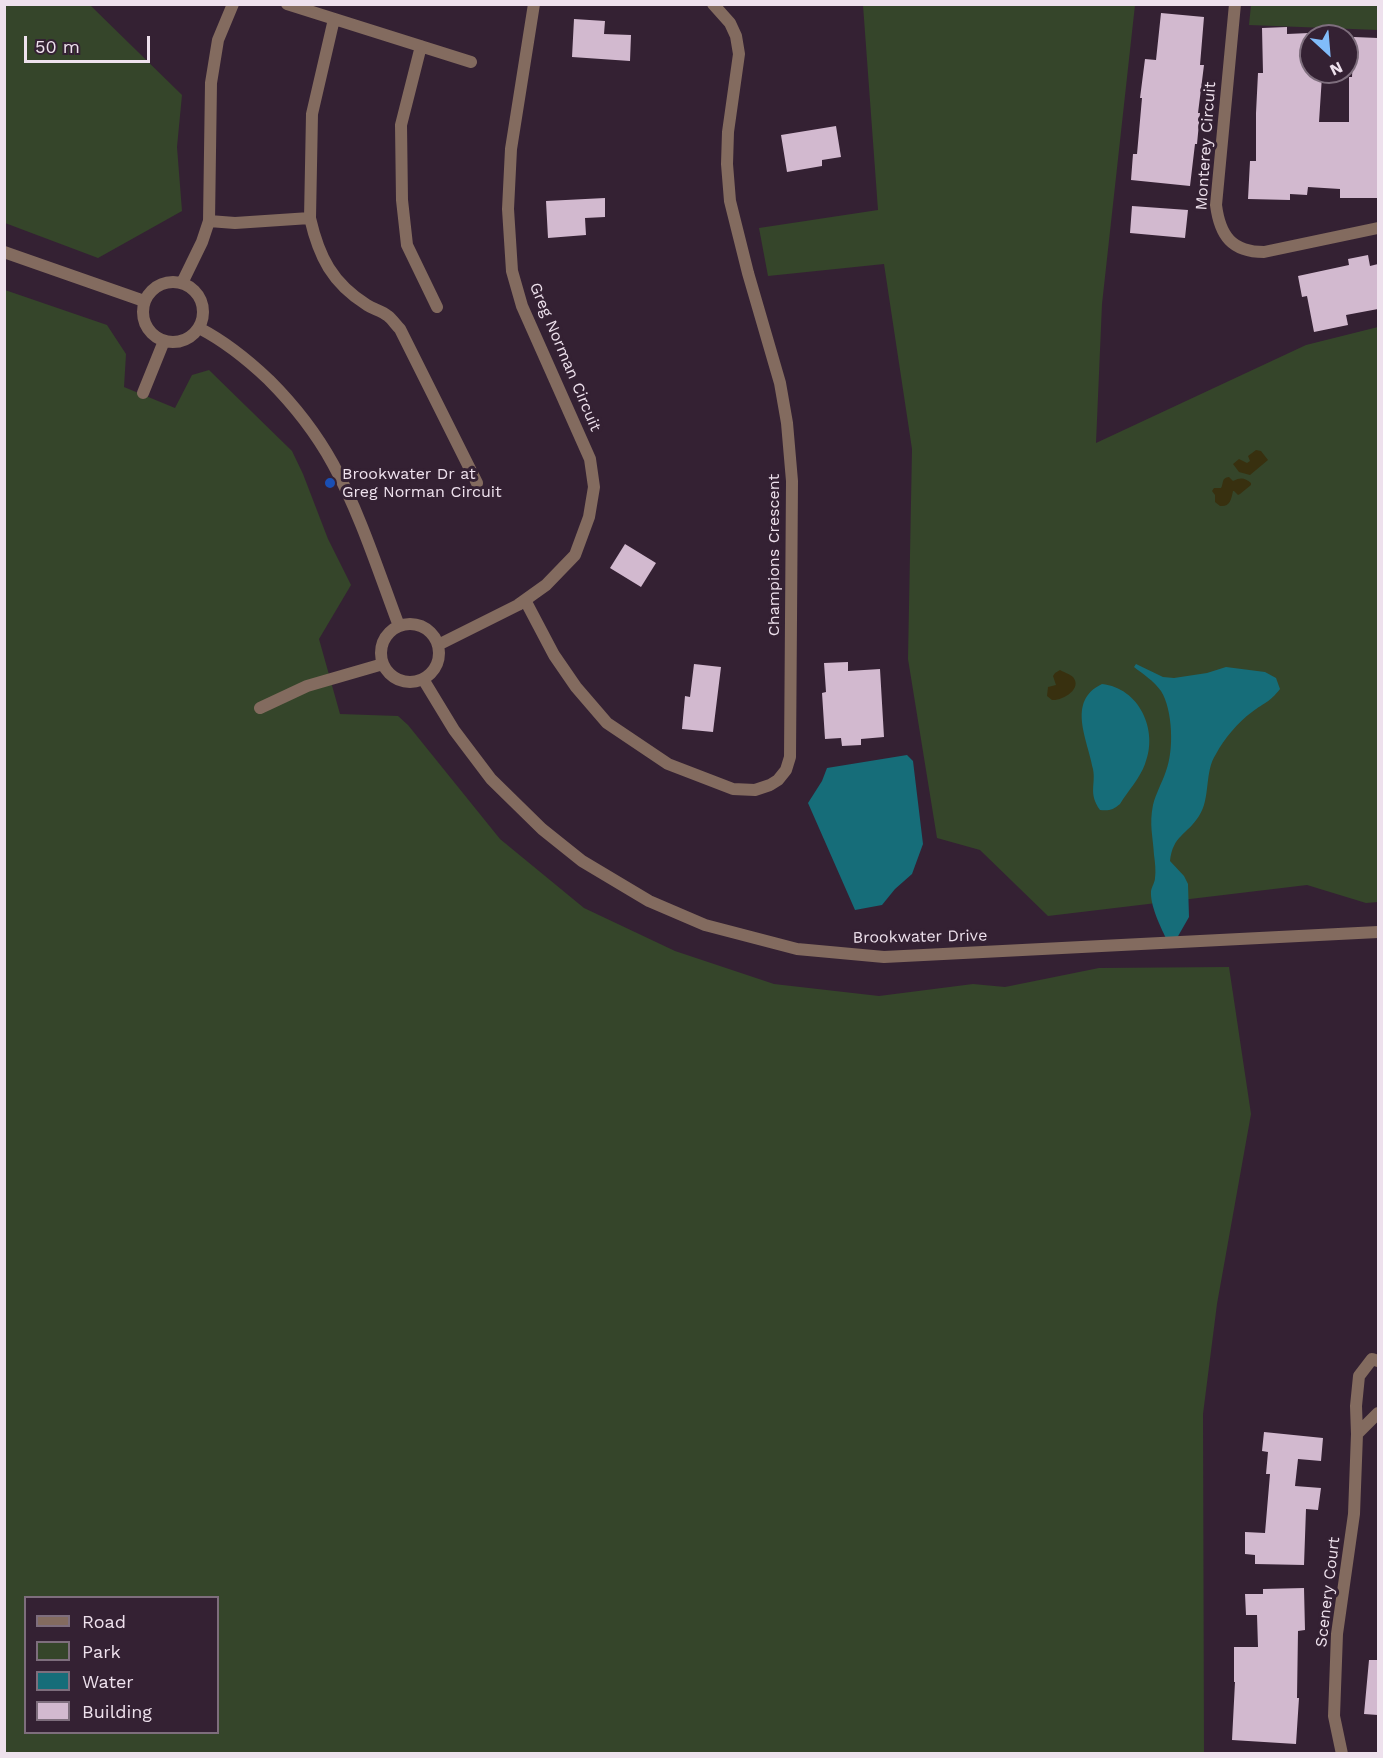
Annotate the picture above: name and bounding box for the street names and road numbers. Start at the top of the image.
street label: Monterey Circuit [1192,81,1220,211]
street label: Greg Norman Circuit [525,280,605,434]
street label: Champions Crescent [764,474,784,636]
street label: Brookwater Drive [853,926,987,948]
street label: Scenery Court [1312,1536,1344,1648]

